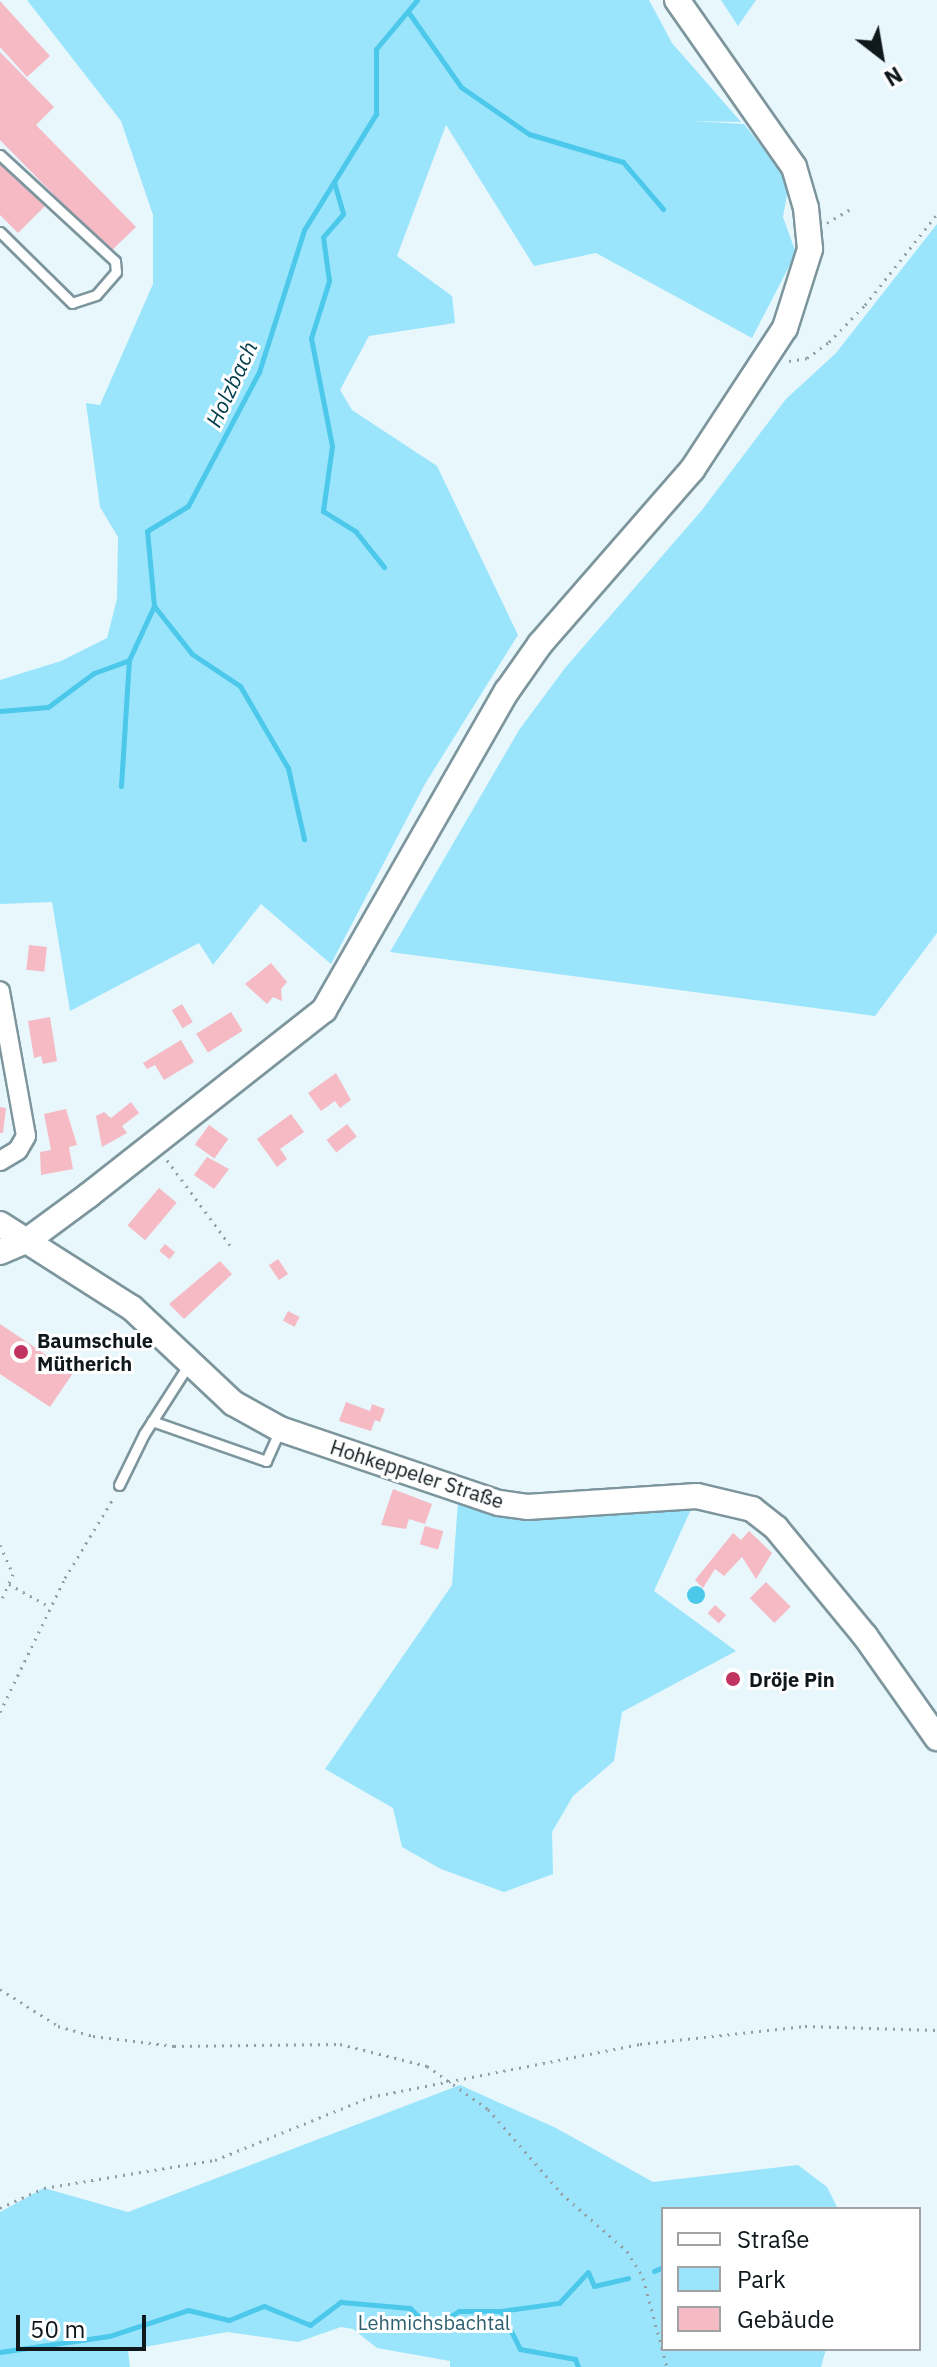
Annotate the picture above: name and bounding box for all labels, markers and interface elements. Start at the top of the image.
north arrow [841,16,921,96]
text: N [879,60,908,94]
water label: Holzbach [200,337,262,431]
place label: Baumschule Mütherich [37,1328,153,1375]
marker: Baumschule Mütherich [12,1343,30,1361]
street label: Hohkeppeler Straße [327,1435,507,1513]
place label: Dröje Pin [749,1667,835,1691]
marker: Dröje Pin [724,1670,742,1688]
legend [661,2207,921,2351]
text: Straße [737,2223,809,2255]
text: Park [737,2263,786,2295]
scale bar [20,2299,150,2349]
text: Gebäude [737,2303,834,2335]
park label: Lehmichsbachtal [358,2310,510,2334]
text: 50 m [30,2313,85,2345]

